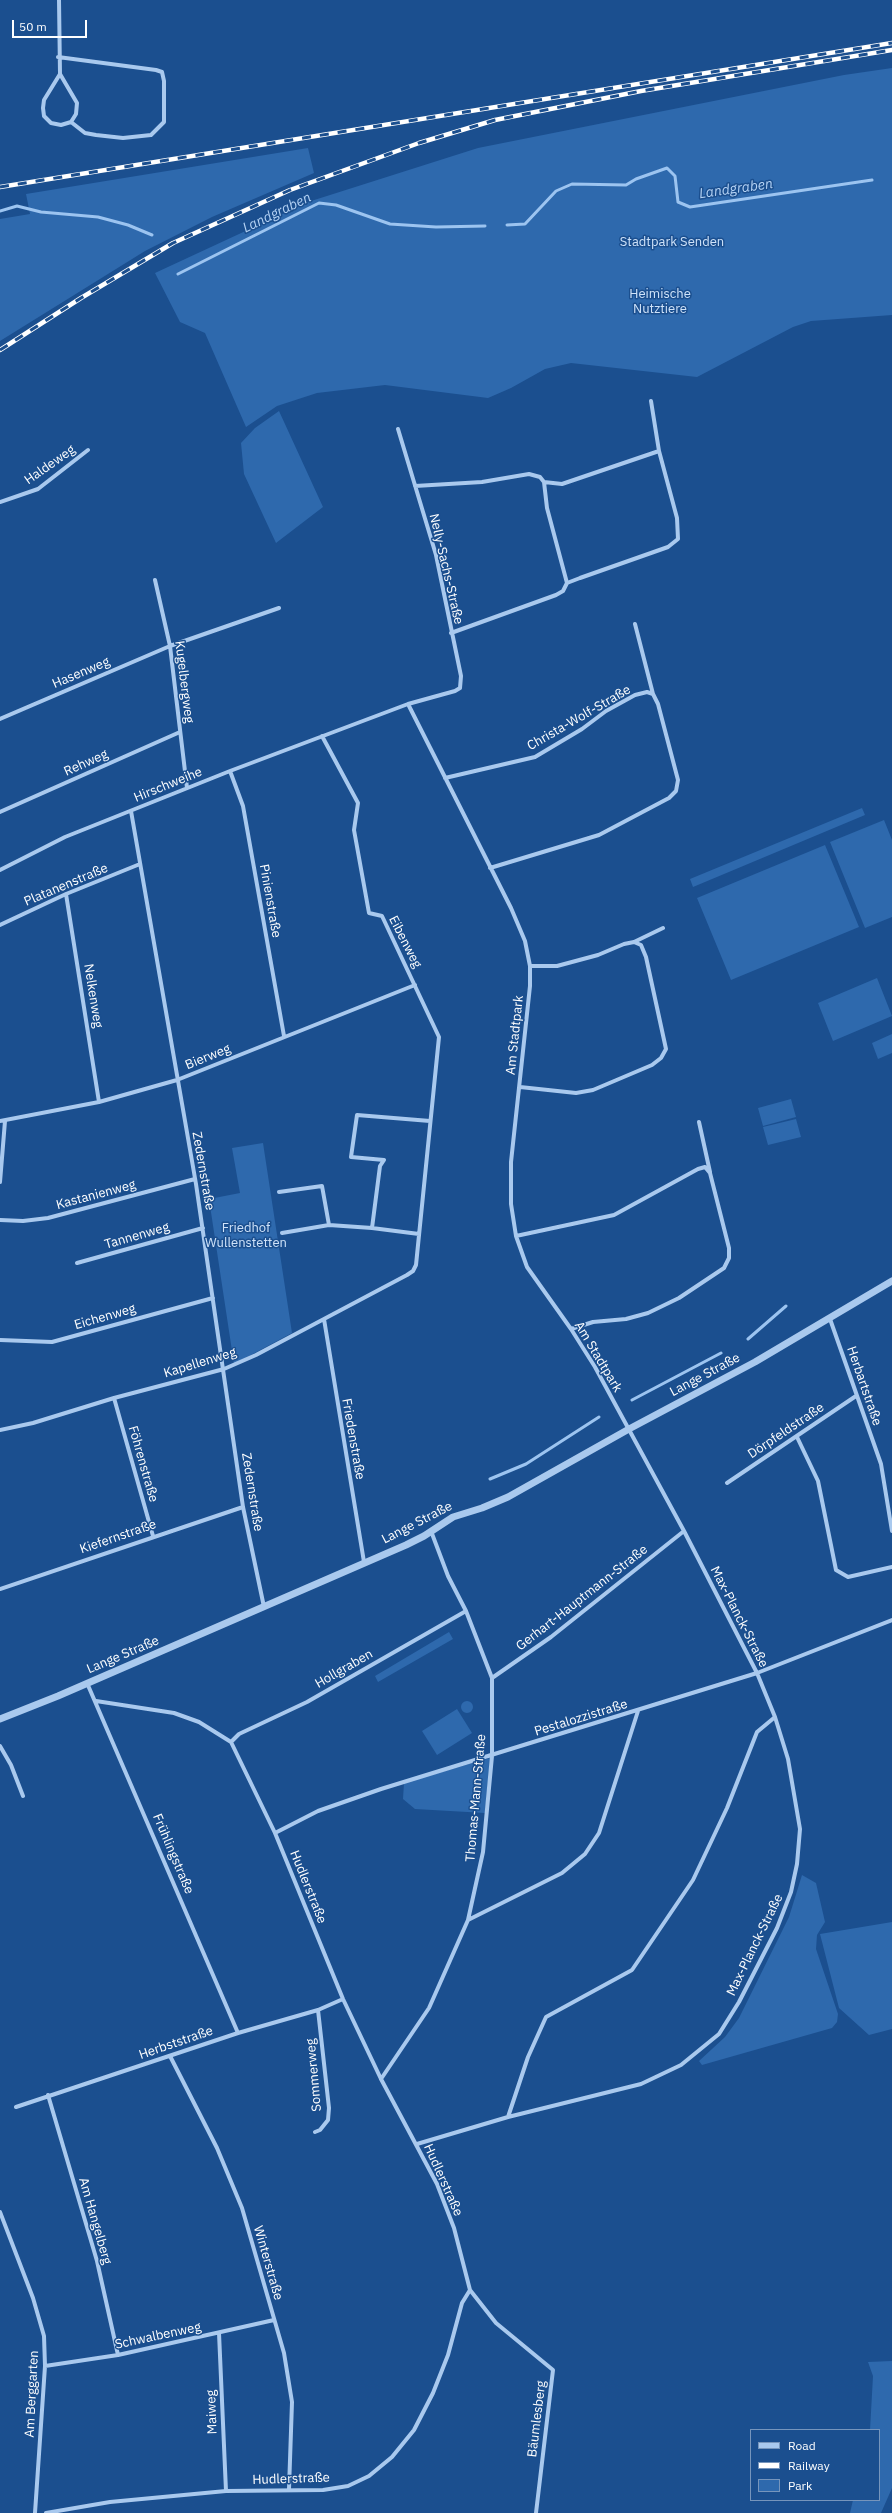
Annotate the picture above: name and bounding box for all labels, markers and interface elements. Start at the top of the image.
scale bar [14,12,89,38]
text: 50 m [19,19,47,34]
water label: Landgraben [698,176,774,202]
water label: Landgraben [240,189,314,237]
park label: Stadtpark Senden [620,234,724,250]
park label: Heimische Nutztiere [629,286,691,317]
street label: Haldeweg [22,442,78,488]
street label: Nelly-Sachs-Straße [426,512,466,626]
street label: Kugelbergweg [171,640,197,724]
street label: Hasenweg [50,654,112,692]
street label: Christa-Wolf-Straße [525,682,633,754]
street label: Rehweg [62,746,110,780]
street label: Hirschweihe [132,764,204,806]
street label: Platanenstraße [22,860,110,910]
street label: Pinienstraße [256,863,284,939]
street label: Eibenweg [385,913,425,971]
street label: Nelkenweg [80,963,106,1029]
street label: Am Stadtpark [503,994,527,1076]
street label: Bierweg [183,1041,233,1073]
street label: Zedernstraße [188,1131,218,1211]
street label: Kastanienweg [55,1177,137,1213]
street label: Tannenweg [103,1219,171,1253]
park label: Friedhof Wullenstetten [205,1220,287,1251]
street label: Eichenweg [73,1301,137,1333]
street label: Am Stadtpark [571,1319,625,1395]
street label: Herbartstraße [843,1344,885,1428]
street label: Kapellenweg [162,1345,238,1381]
street label: Lange Straße [667,1350,743,1400]
street label: Friedenstraße [338,1397,368,1481]
street label: Dörpfeldstraße [745,1400,827,1462]
street label: Föhrenstraße [125,1424,161,1504]
street label: Zedernstraße [238,1452,266,1532]
street label: Lange Straße [379,1499,455,1547]
street label: Kiefernstraße [78,1517,158,1557]
street label: Gerhart-Hauptmann-Straße [513,1542,651,1654]
street label: Max-Planck-Straße [707,1564,771,1670]
street label: Lange Straße [84,1633,162,1677]
street label: Hollgraben [312,1646,376,1692]
street label: Pestalozzistraße [533,1696,629,1740]
street label: Thomas-Mann-Straße [463,1733,489,1863]
street label: Frühlingstraße [149,1812,197,1896]
street label: Hudlerstraße [286,1848,330,1926]
street label: Max-Planck-Straße [724,1891,786,1999]
street label: Herbststraße [137,2023,215,2063]
street label: Sommerweg [303,2038,325,2112]
street label: Hudlerstraße [420,2141,466,2219]
street label: Am Hangelberg [75,2176,115,2266]
street label: Winterstraße [250,2224,286,2302]
street label: Schwalbenweg [114,2319,202,2353]
street label: Am Berggarten [22,2350,42,2438]
street label: Bäumlesberg [525,2380,549,2458]
street label: Maiweg [203,2389,221,2435]
legend [750,2429,880,2501]
text: Road [788,2438,816,2453]
text: Railway [788,2458,830,2473]
street label: Hudlerstraße [252,2470,330,2488]
text: Park [788,2478,812,2493]

